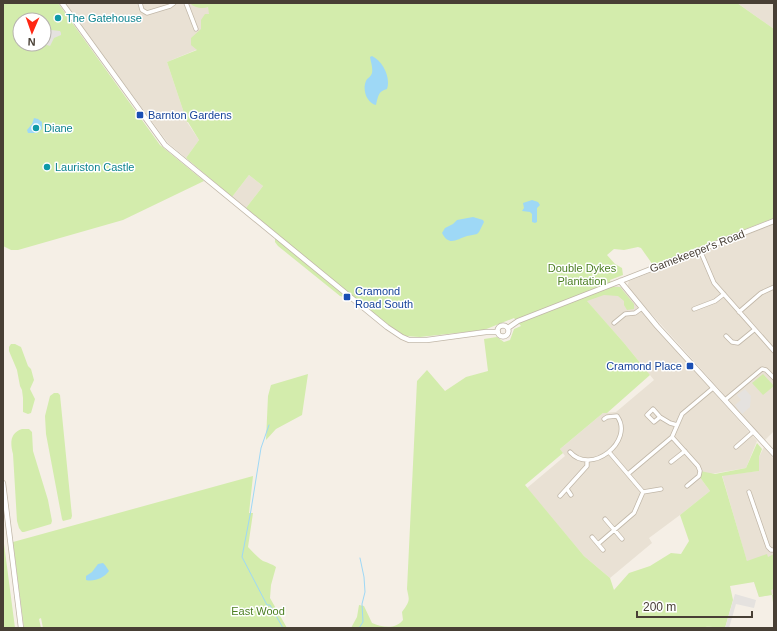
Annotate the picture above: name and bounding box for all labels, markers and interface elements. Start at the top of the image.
north arrow [12,12,52,52]
place label: The Gatehouse [66,12,142,24]
marker: The Gatehouse [53,13,63,23]
text: N [27,36,36,48]
place label: Barnton Gardens [148,109,232,121]
marker: Barnton Gardens [135,110,145,120]
place label: Diane [44,122,73,134]
marker: Diane [31,123,41,133]
place label: Lauriston Castle [55,161,135,173]
marker: Lauriston Castle [42,162,52,172]
street label: Gamekeeper's Road [648,227,746,275]
park label: Double Dykes Plantation [548,262,617,287]
place label: Cramond Road South [355,285,413,310]
marker: Cramond Road South [342,292,352,302]
place label: Cramond Place [606,360,682,372]
marker: Cramond Place [685,361,695,371]
scale bar [637,593,752,619]
text: 200 m [643,600,676,614]
park label: East Wood [231,605,285,617]

